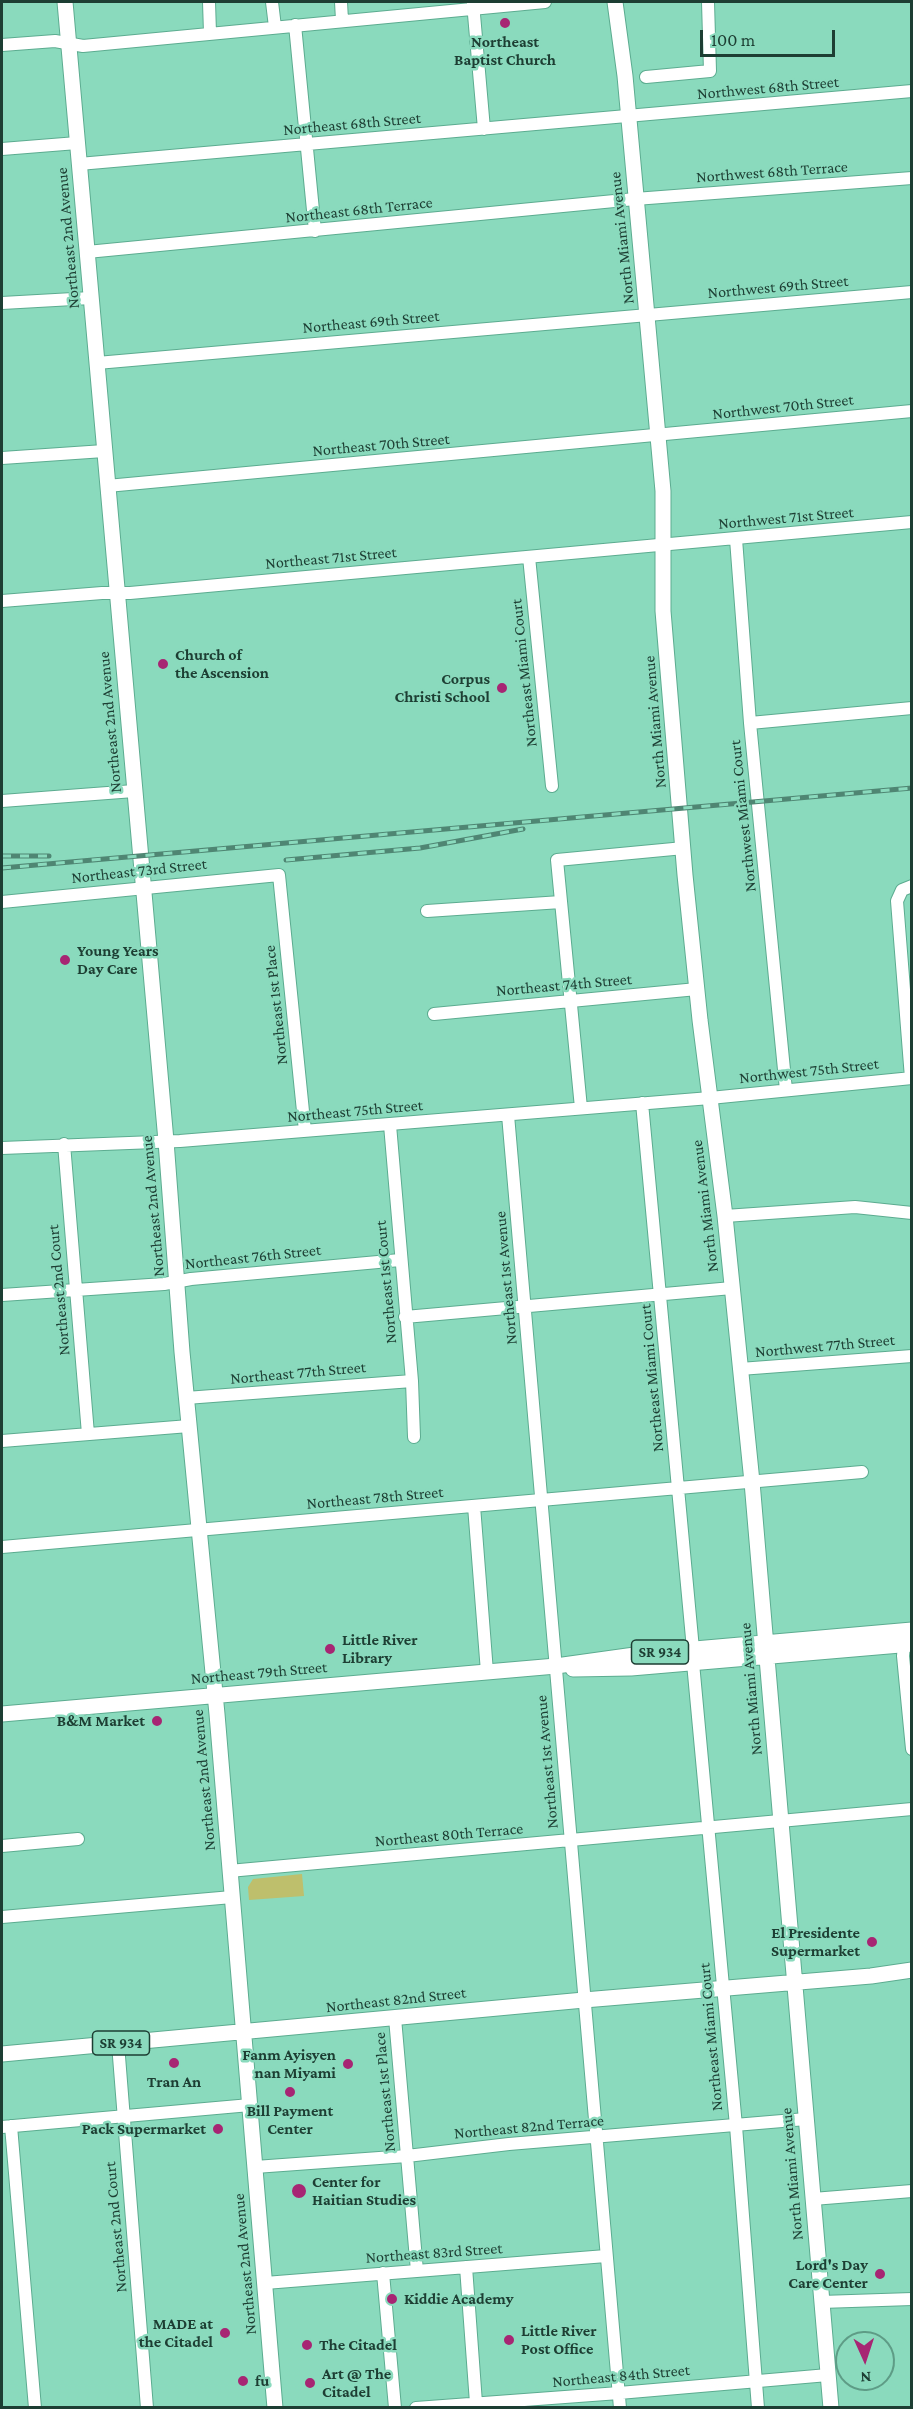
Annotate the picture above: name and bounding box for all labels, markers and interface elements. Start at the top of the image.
marker: Northeast Baptist Church [498,16,512,30]
scale bar [703,18,838,56]
text: 100 m [711,30,755,50]
place label: Northeast Baptist Church [454,32,556,70]
street label: Northwest 68th Street [696,72,840,104]
street label: Northeast 68th Street [282,108,422,140]
street label: Northwest 68th Terrace [696,157,848,187]
street label: Northeast 2nd Avenue [52,167,84,309]
street label: North Miami Avenue [606,171,638,305]
street label: Northeast 68th Terrace [285,193,433,227]
street label: Northwest 69th Street [707,271,849,303]
street label: Northeast 69th Street [302,306,440,338]
street label: Northwest 70th Street [712,390,854,424]
street label: Northeast 70th Street [312,429,450,461]
street label: Northwest 71st Street [717,503,855,533]
street label: Northeast 71st Street [265,543,397,573]
street label: Northeast Miami Court [507,598,541,748]
place label: Church of the Ascension [175,645,269,683]
street label: Northeast 2nd Avenue [94,651,126,793]
street label: North Miami Avenue [640,655,670,789]
marker: Church of the Ascension [156,657,170,671]
place label: Corpus Christi School [394,669,490,707]
marker: Corpus Christi School [495,681,509,695]
street label: Northwest Miami Court [725,739,761,893]
street label: Northeast 73rd Street [70,854,208,888]
place label: Young Years Day Care [77,941,159,979]
street label: Northeast 1st Place [260,944,292,1066]
marker: Young Years Day Care [58,953,72,967]
street label: Northeast 74th Street [495,969,633,1001]
street label: Northwest 75th Street [738,1054,880,1088]
street label: Northeast 75th Street [286,1096,424,1126]
street label: Northeast 2nd Avenue [137,1135,169,1277]
street label: North Miami Avenue [687,1139,723,1273]
street label: Northeast 1st Avenue [491,1210,521,1346]
street label: Northeast 1st Court [371,1220,401,1344]
street label: Northeast 2nd Court [44,1224,74,1356]
street label: Northeast 76th Street [184,1240,322,1274]
street label: Northeast Miami Court [636,1303,668,1453]
street label: Northwest 77th Street [754,1330,896,1362]
street label: Northeast 77th Street [229,1358,367,1388]
street label: Northeast 78th Street [306,1482,444,1514]
street label: North Miami Avenue [736,1622,766,1756]
place label: Little River Library [342,1630,418,1668]
road number: SR 934 [632,1640,688,1664]
marker: Little River Library [323,1642,337,1656]
street label: Northeast 79th Street [190,1657,328,1689]
street label: Northeast 1st Avenue [532,1694,562,1830]
street label: Northeast 2nd Avenue [188,1709,220,1851]
place label: B&M Market [57,1711,145,1731]
marker: B&M Market [150,1714,164,1728]
street label: Northeast 80th Terrace [374,1819,524,1851]
place label: El Presidente Supermarket [771,1923,860,1961]
marker: El Presidente Supermarket [865,1935,879,1949]
street label: Northeast Miami Court [695,1962,727,2112]
street label: Northeast 82nd Street [325,1983,467,2017]
road number: SR 934 [92,2031,150,2055]
street label: Northeast 1st Place [370,2031,400,2153]
place label: Fanm Ayisyen nan Miyami [242,2045,336,2083]
marker: Tran An [167,2056,181,2070]
marker: Fanm Ayisyen nan Miyami [341,2057,355,2071]
place label: Tran An [147,2072,201,2092]
marker: Bill Payment Center [283,2085,297,2099]
place label: Bill Payment Center [247,2101,333,2139]
street label: North Miami Avenue [777,2107,807,2241]
street label: Northeast 82nd Terrace [453,2111,605,2143]
place label: Pack Supermarket [82,2119,206,2139]
marker: Pack Supermarket [211,2122,225,2136]
street label: Northeast 2nd Court [101,2161,131,2293]
place label: Center for Haitian Studies [312,2172,416,2210]
marker: Center for Haitian Studies [290,2182,308,2200]
street label: Northeast 2nd Avenue [229,2193,261,2335]
street label: Northeast 83rd Street [365,2239,503,2267]
place label: Lord's Day Care Center [788,2255,868,2293]
marker: Lord's Day Care Center [873,2267,887,2281]
place label: Kiddie Academy [404,2289,513,2309]
marker: Kiddie Academy [385,2292,399,2306]
place label: MADE at the Citadel [139,2314,213,2352]
place label: Little River Post Office [521,2321,597,2359]
marker: MADE at the Citadel [218,2326,232,2340]
north arrow [835,2331,895,2391]
marker: Little River Post Office [502,2333,516,2347]
place label: The Citadel [319,2335,397,2355]
marker: The Citadel [300,2338,314,2352]
street label: Northeast 84th Street [551,2360,691,2392]
place label: Art @ The Citadel [322,2364,391,2402]
text: N [860,2369,872,2386]
place label: fu [255,2371,269,2391]
marker: fu [236,2374,250,2388]
marker: Art @ The Citadel [303,2376,317,2390]

